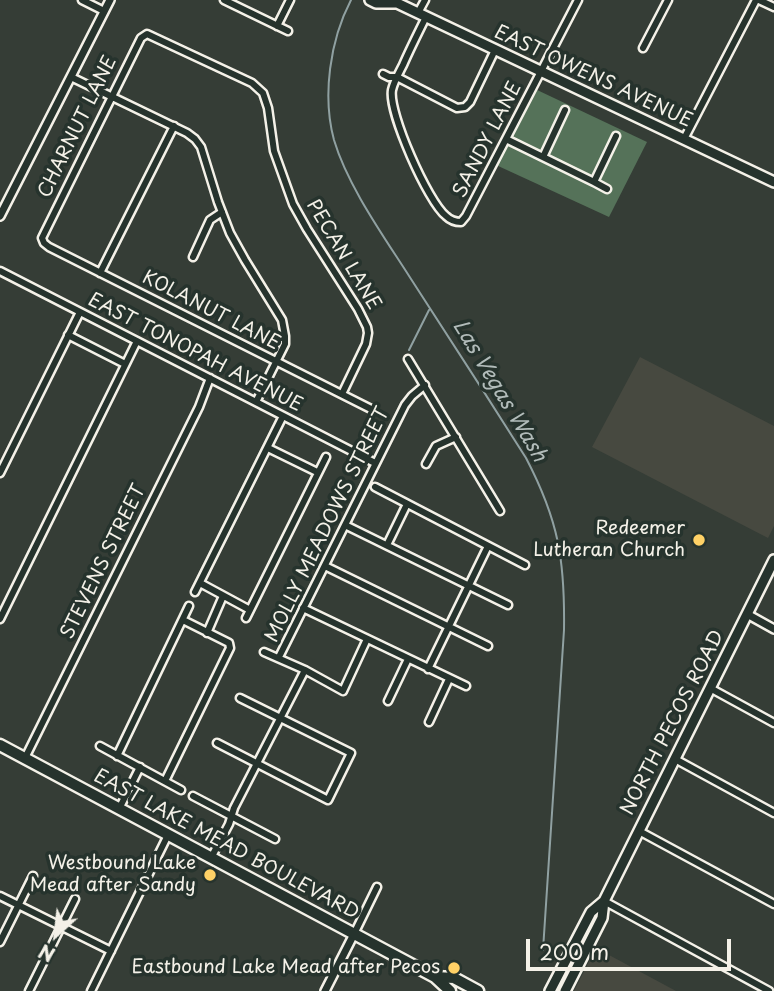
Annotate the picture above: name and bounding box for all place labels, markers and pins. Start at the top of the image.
place label: Redeemer Lutheran Church [533,518,685,562]
marker: Redeemer Lutheran Church [691,532,707,548]
place label: Westbound Lake Mead after Sandy [30,853,196,897]
marker: Westbound Lake Mead after Sandy [202,867,218,883]
place label: Eastbound Lake Mead after Pecos [132,957,440,979]
marker: Eastbound Lake Mead after Pecos [446,960,462,976]

